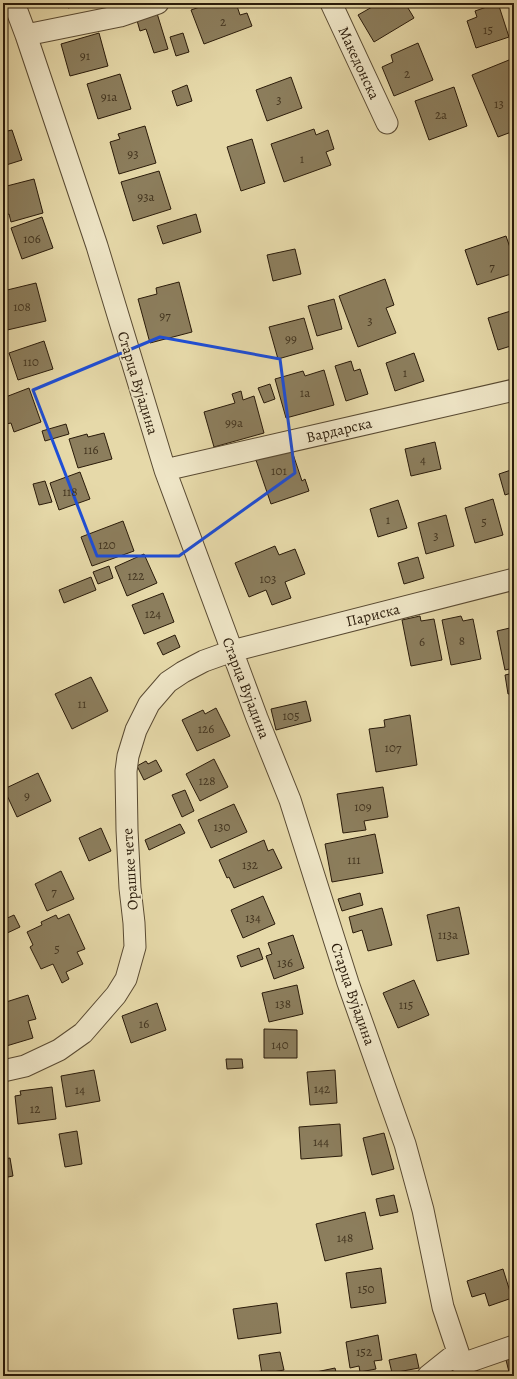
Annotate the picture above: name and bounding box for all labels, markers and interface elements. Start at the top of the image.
house number: 2 [220,13,226,30]
house number: 15 [483,21,493,38]
street label: Македонска [333,23,385,103]
house number: 91 [80,47,91,64]
house number: 2 [404,65,410,82]
house number: 91a [101,88,117,105]
house number: 3 [276,91,282,108]
house number: 13 [494,95,504,112]
house number: 2a [435,106,447,123]
house number: 93 [127,145,139,162]
house number: 1 [300,150,305,167]
house number: 93a [137,188,155,205]
house number: 106 [23,230,41,247]
house number: 7 [489,258,495,275]
house number: 108 [13,298,31,315]
house number: 97 [159,307,171,324]
house number: 3 [367,312,373,329]
street label: Старца Вујадина [113,329,163,437]
house number: 99 [285,330,297,347]
house number: 110 [23,353,39,370]
house number: 1 [403,364,408,381]
house number: 1a [300,384,310,401]
street label: Вардарска [304,413,374,447]
house number: 99a [225,414,243,431]
house number: 116 [84,441,98,458]
house number: 4 [420,451,426,468]
house number: 101 [271,462,287,479]
house number: 118 [62,483,78,500]
house number: 1 [386,511,391,528]
house number: 5 [481,513,487,530]
house number: 3 [433,527,439,544]
house number: 120 [98,536,116,553]
house number: 122 [128,567,144,584]
house number: 103 [260,570,276,587]
street label: Париска [344,599,402,631]
house number: 124 [145,605,161,622]
house number: 8 [459,632,465,649]
house number: 6 [419,633,425,650]
street label: Старца Вујадина [217,634,275,742]
house number: 11 [78,695,87,712]
house number: 105 [283,707,299,724]
house number: 126 [198,720,214,737]
house number: 107 [385,739,402,756]
house number: 128 [199,772,215,789]
house number: 9 [24,787,30,804]
house number: 109 [354,798,372,815]
house number: 130 [214,818,230,835]
street label: Орашке чете [117,827,143,911]
house number: 111 [347,851,361,868]
house number: 132 [242,856,258,873]
house number: 7 [51,883,57,900]
house number: 134 [245,909,261,926]
house number: 113a [438,926,458,943]
house number: 5 [54,940,60,957]
street label: Старца Вујадина [326,940,380,1048]
house number: 136 [277,954,293,971]
house number: 138 [275,995,291,1012]
house number: 115 [399,996,413,1013]
house number: 16 [139,1015,149,1032]
house number: 140 [271,1036,289,1053]
house number: 142 [314,1080,330,1097]
house number: 14 [75,1081,85,1098]
house number: 12 [30,1100,40,1117]
house number: 144 [313,1133,329,1150]
house number: 148 [337,1229,353,1246]
house number: 150 [358,1280,375,1297]
house number: 152 [356,1343,372,1360]

